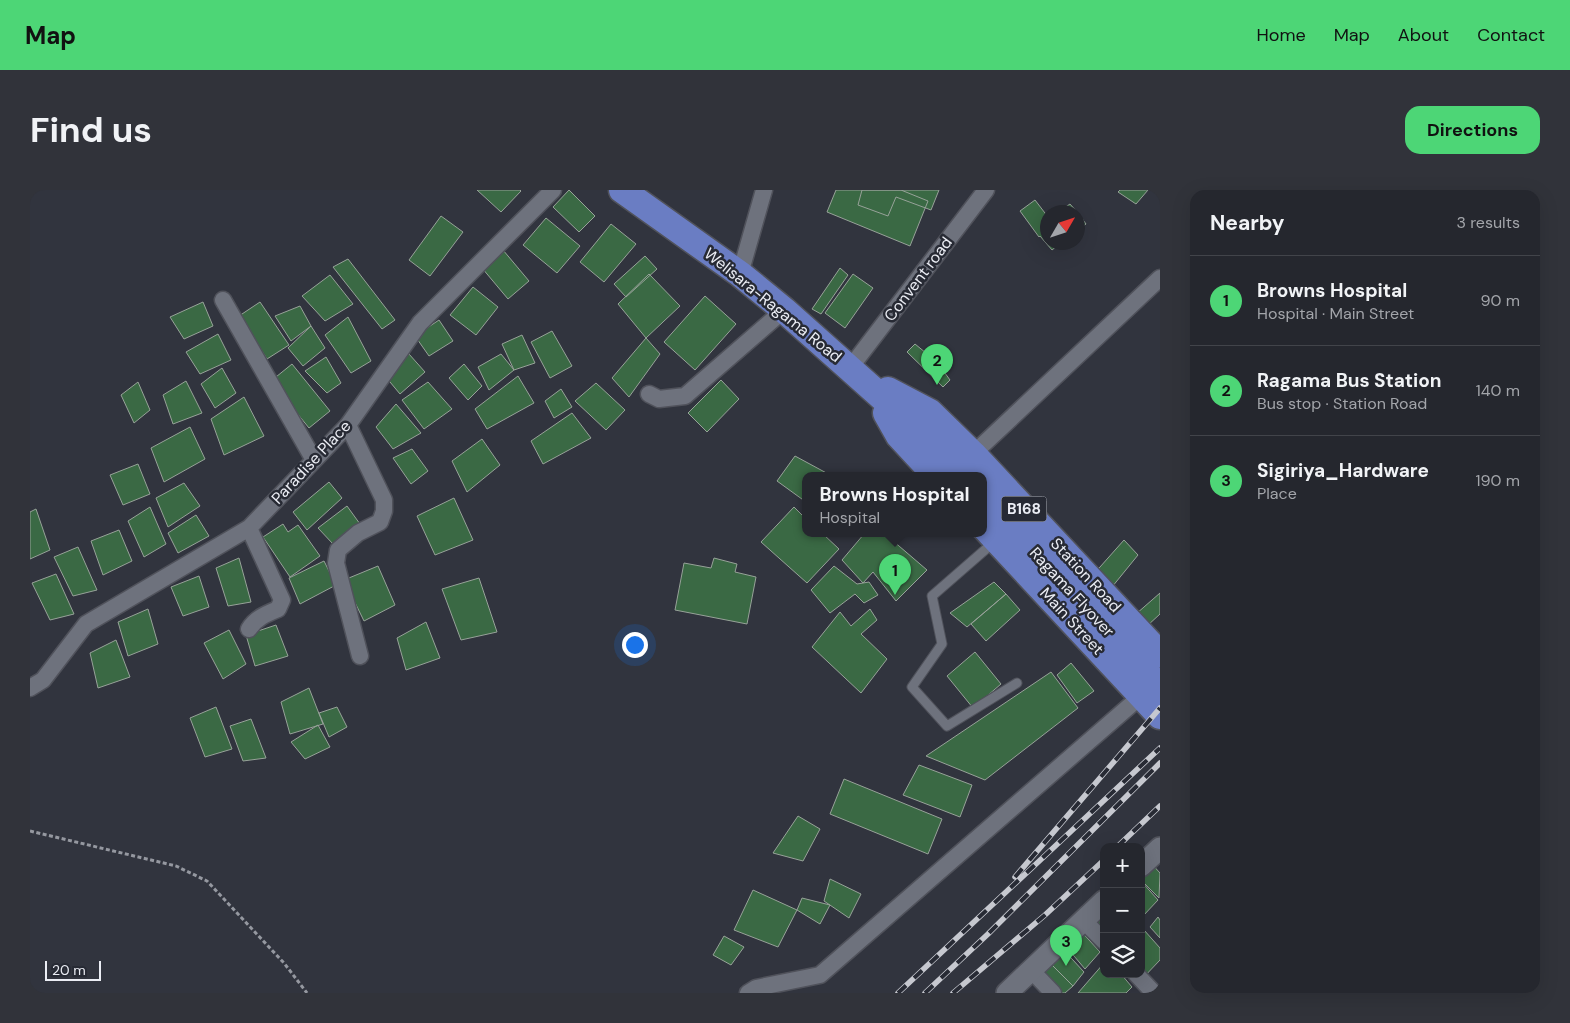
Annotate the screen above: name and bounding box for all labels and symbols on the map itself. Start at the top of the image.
north arrow [1040,205,1085,250]
street label: Convent road [879,232,957,326]
street label: Welisara-Ragama Road [700,243,846,367]
pin: 2 [921,344,953,385]
street label: Paradise Place [267,416,355,508]
road number: B168 [1002,496,1046,522]
street label: Station Road [1046,533,1126,617]
street label: Ragama Flyover [1025,543,1119,641]
pin: 1 [879,554,911,595]
street label: Main Street [1035,583,1109,659]
your location [622,632,648,658]
pin: 3 [1050,925,1082,966]
scale bar [45,958,101,981]

